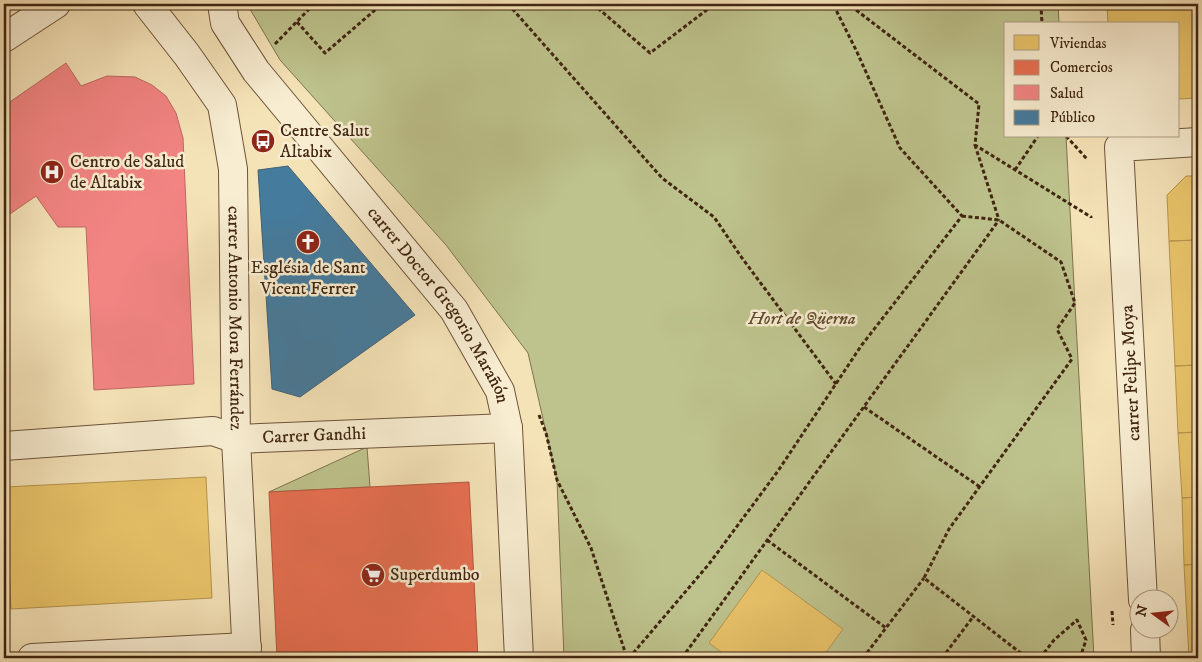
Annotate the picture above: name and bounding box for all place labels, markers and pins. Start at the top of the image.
place label: Centre Salut Altabix [280,120,370,163]
bus stop icon: Centre Salut Altabix [250,128,276,154]
place label: Centro de Salud de Altabix [70,151,184,194]
hospital icon: Centro de Salud de Altabix [39,159,65,185]
church icon: Església de Sant Vicent Ferrer [295,229,321,255]
place label: Església de Sant Vicent Ferrer [251,257,366,300]
supermarket icon: Superdumbo [360,562,386,588]
place label: Superdumbo [390,564,480,586]

